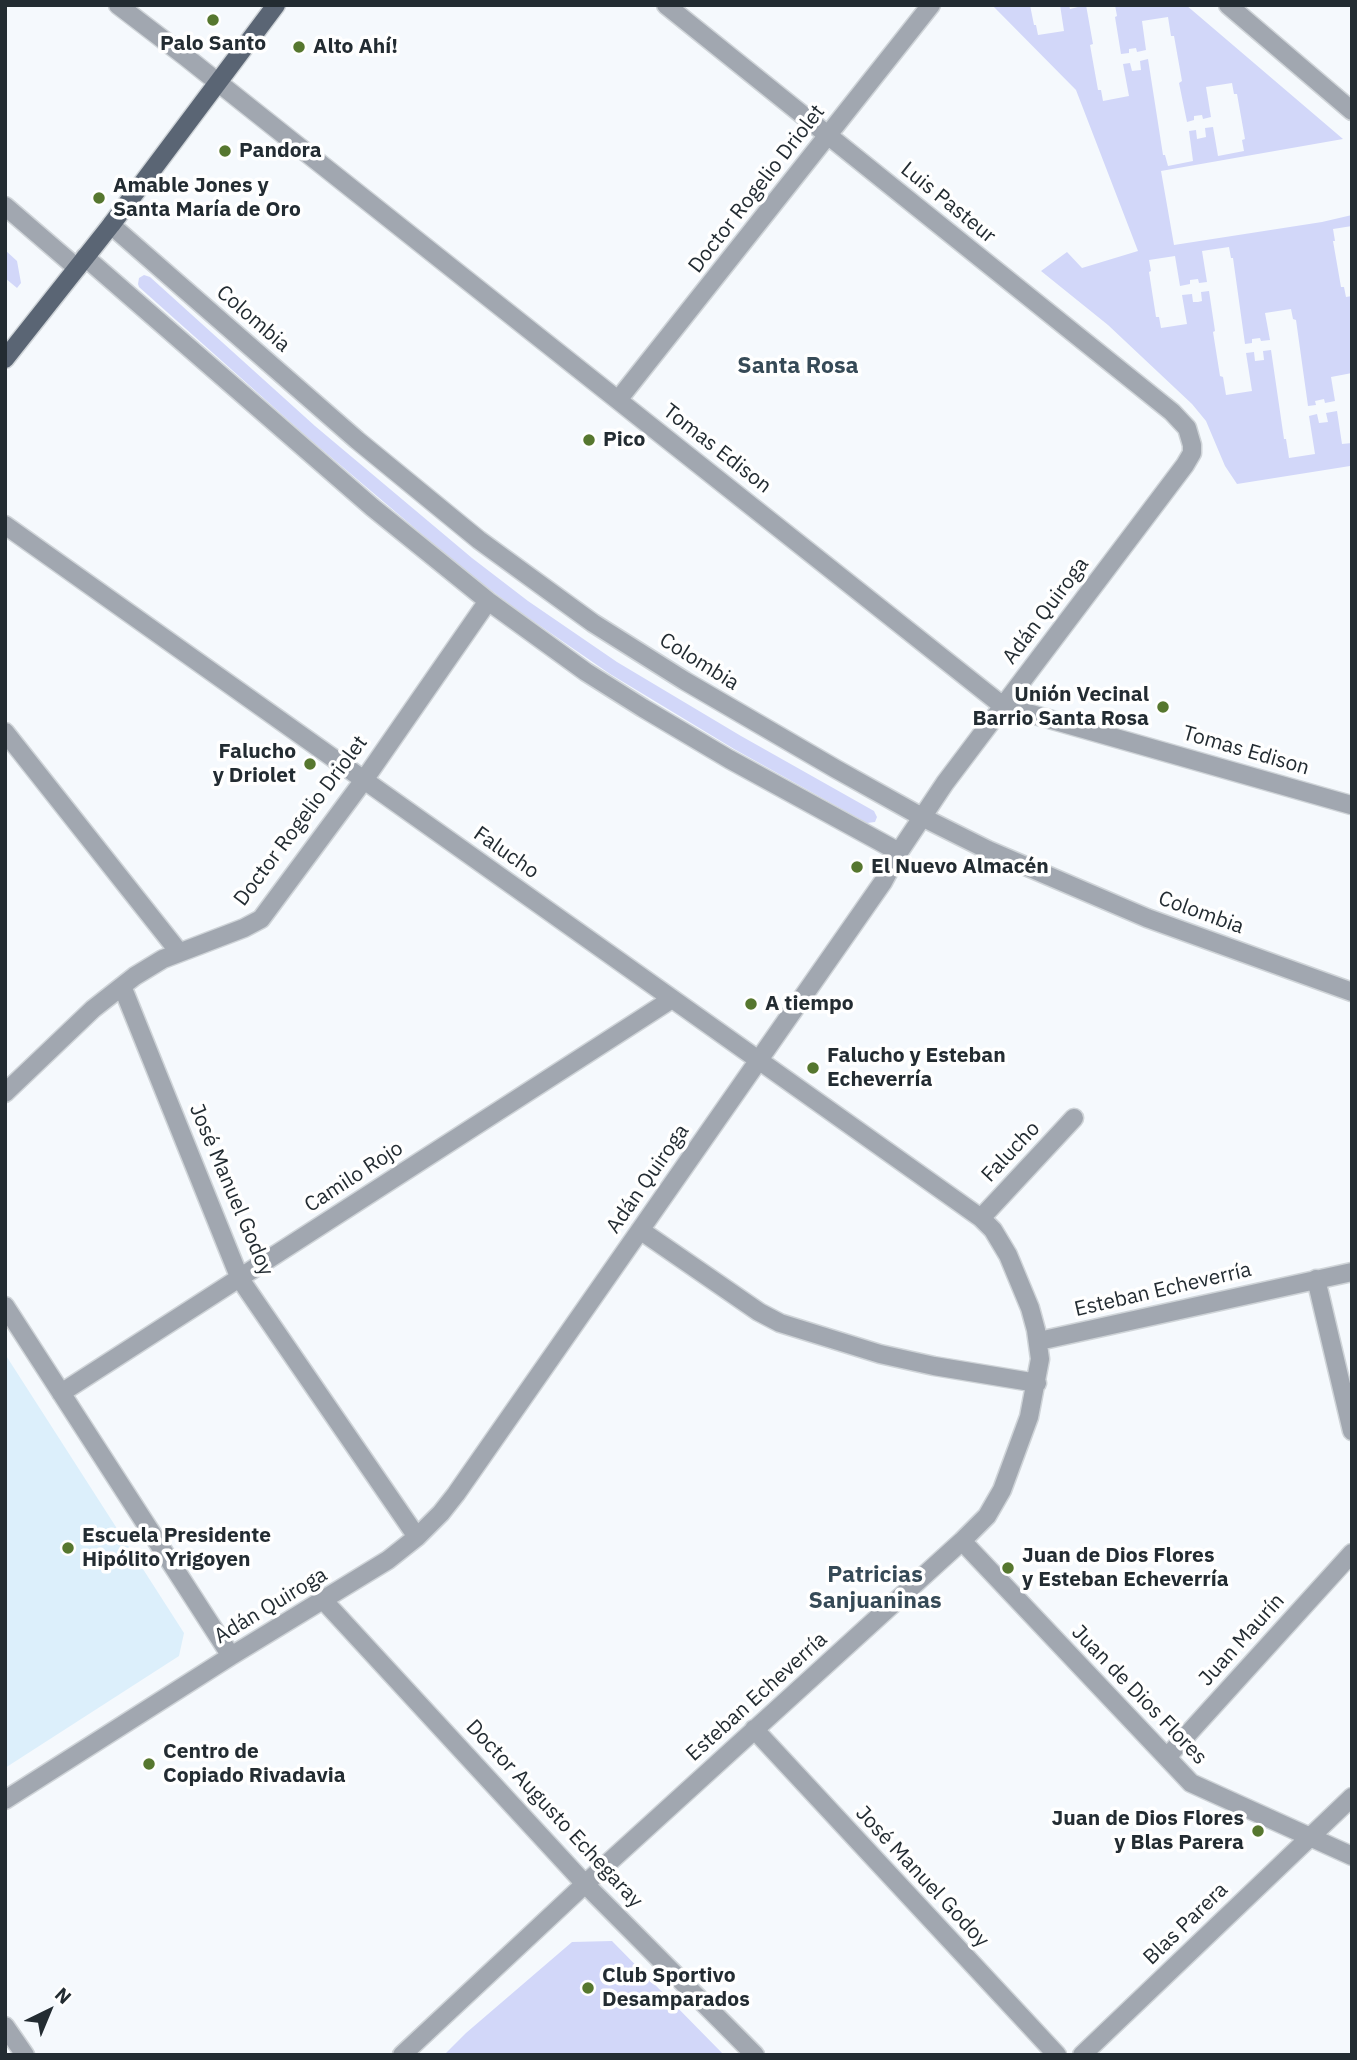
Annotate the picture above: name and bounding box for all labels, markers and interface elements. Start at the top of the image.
marker: Palo Santo [205,12,221,28]
place label: Palo Santo [160,31,266,57]
place label: Alto Ahí! [313,34,398,60]
marker: Alto Ahí! [291,39,307,55]
street label: Doctor Rogelio Driolet [683,100,831,278]
place label: Pandora [239,138,322,164]
marker: Pandora [217,143,233,159]
street label: Luis Pasteur [895,157,1001,249]
place label: Amable Jones y Santa María de Oro [113,173,301,223]
marker: Amable Jones y Santa María de Oro [91,190,107,206]
street label: Colombia [211,280,295,358]
district label: Santa Rosa [737,352,859,380]
street label: Tomas Edison [658,399,776,499]
place label: Pico [603,427,645,453]
marker: Pico [581,432,597,448]
street label: Adán Quiroga [998,553,1094,669]
street label: Colombia [654,628,744,696]
place label: Unión Vecinal Barrio Santa Rosa [973,682,1149,732]
marker: Unión Vecinal Barrio Santa Rosa [1155,699,1171,715]
street label: Tomas Edison [1180,721,1312,781]
street label: Doctor Rogelio Driolet [229,731,373,911]
place label: Falucho y Driolet [213,739,296,789]
marker: Falucho y Driolet [302,756,318,772]
street label: Falucho [468,821,544,885]
place label: El Nuevo Almacén [871,854,1049,880]
marker: El Nuevo Almacén [849,859,865,875]
street label: Colombia [1155,886,1247,940]
place label: A tiempo [765,991,854,1017]
marker: A tiempo [743,996,759,1012]
place label: Falucho y Esteban Echeverría [827,1043,1006,1093]
marker: Falucho y Esteban Echeverría [805,1060,821,1076]
street label: José Manuel Godoy [183,1100,279,1280]
street label: Falucho [977,1116,1045,1188]
street label: Adán Quiroga [601,1120,695,1238]
street label: Camilo Rojo [300,1136,408,1218]
street label: Esteban Echeverría [1072,1257,1254,1323]
place label: Escuela Presidente Hipólito Yrigoyen [82,1523,271,1573]
marker: Escuela Presidente Hipólito Yrigoyen [60,1540,76,1556]
place label: Juan de Dios Flores y Esteban Echeverría [1022,1543,1229,1593]
marker: Juan de Dios Flores y Esteban Echeverría [1000,1560,1016,1576]
district label: Patricias Sanjuaninas [808,1561,942,1615]
street label: Adán Quiroga [210,1562,332,1650]
street label: Juan Maurín [1194,1589,1290,1691]
street label: Juan de Dios Flores [1066,1620,1212,1770]
street label: Esteban Echeverría [681,1627,833,1767]
street label: Doctor Augusto Echegaray [460,1715,648,1913]
place label: Centro de Copiado Rivadavia [163,1739,346,1789]
marker: Centro de Copiado Rivadavia [141,1756,157,1772]
street label: José Manuel Godoy [850,1801,994,1953]
place label: Juan de Dios Flores y Blas Parera [1052,1806,1244,1856]
marker: Juan de Dios Flores y Blas Parera [1250,1823,1266,1839]
street label: Blas Parera [1139,1878,1233,1970]
place label: Club Sportivo Desamparados [602,1963,750,2013]
north arrow [14,1976,84,2046]
marker: Club Sportivo Desamparados [580,1980,596,1996]
text: N [50,1982,77,2009]

